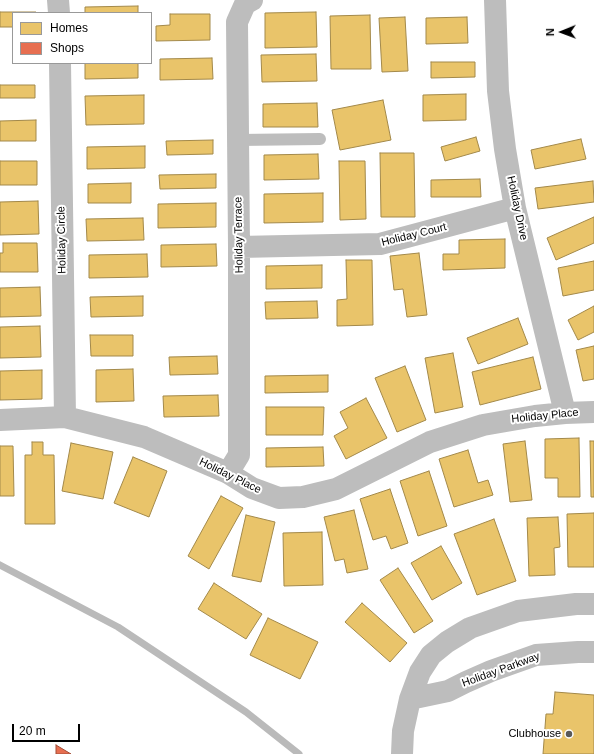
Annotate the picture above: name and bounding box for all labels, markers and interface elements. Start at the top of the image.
legend [12,12,152,64]
north arrow [542,12,582,52]
text: Homes [50,21,88,35]
text: N [544,28,556,36]
text: Shops [50,41,84,55]
street label: Holiday Drive [504,175,530,241]
street label: Holiday Terrace [232,197,246,273]
street label: Holiday Circle [55,206,69,274]
street label: Holiday Court [380,221,448,249]
street label: Holiday Place [511,406,579,426]
street label: Holiday Place [197,455,263,497]
street label: Holiday Parkway [460,650,542,690]
scale bar [14,716,82,742]
text: 20 m [19,724,46,738]
place label: Clubhouse [508,727,561,741]
marker: Clubhouse [564,729,574,739]

